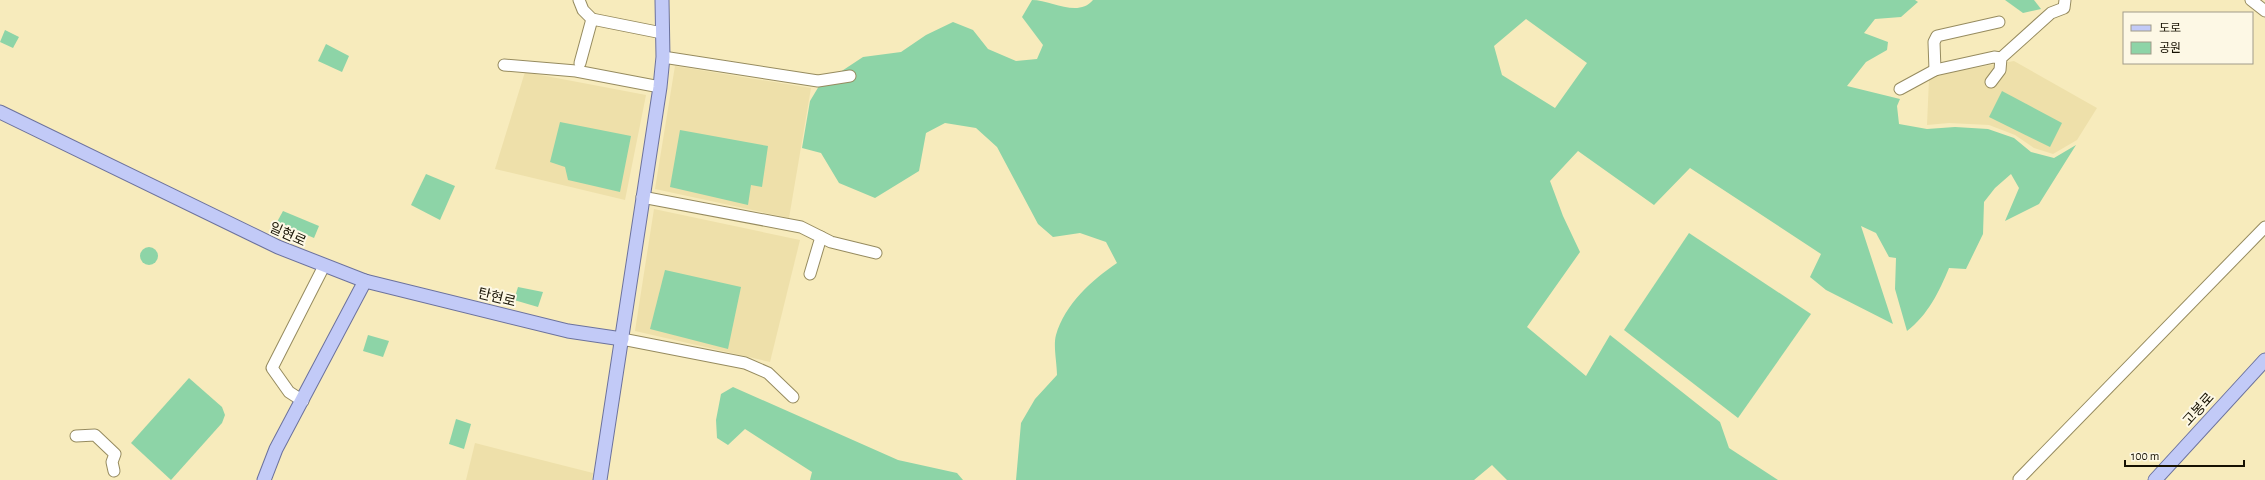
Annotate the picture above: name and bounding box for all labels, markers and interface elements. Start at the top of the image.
legend [2123,12,2253,64]
text: 도로 [2159,22,2181,34]
text: 공원 [2159,42,2181,54]
street label: 일현로 [267,219,309,249]
street label: 탄현로 [476,285,518,309]
street label: 고봉로 [2181,391,2217,429]
scale bar [2125,442,2244,468]
text: 100 m [2131,450,2159,462]

